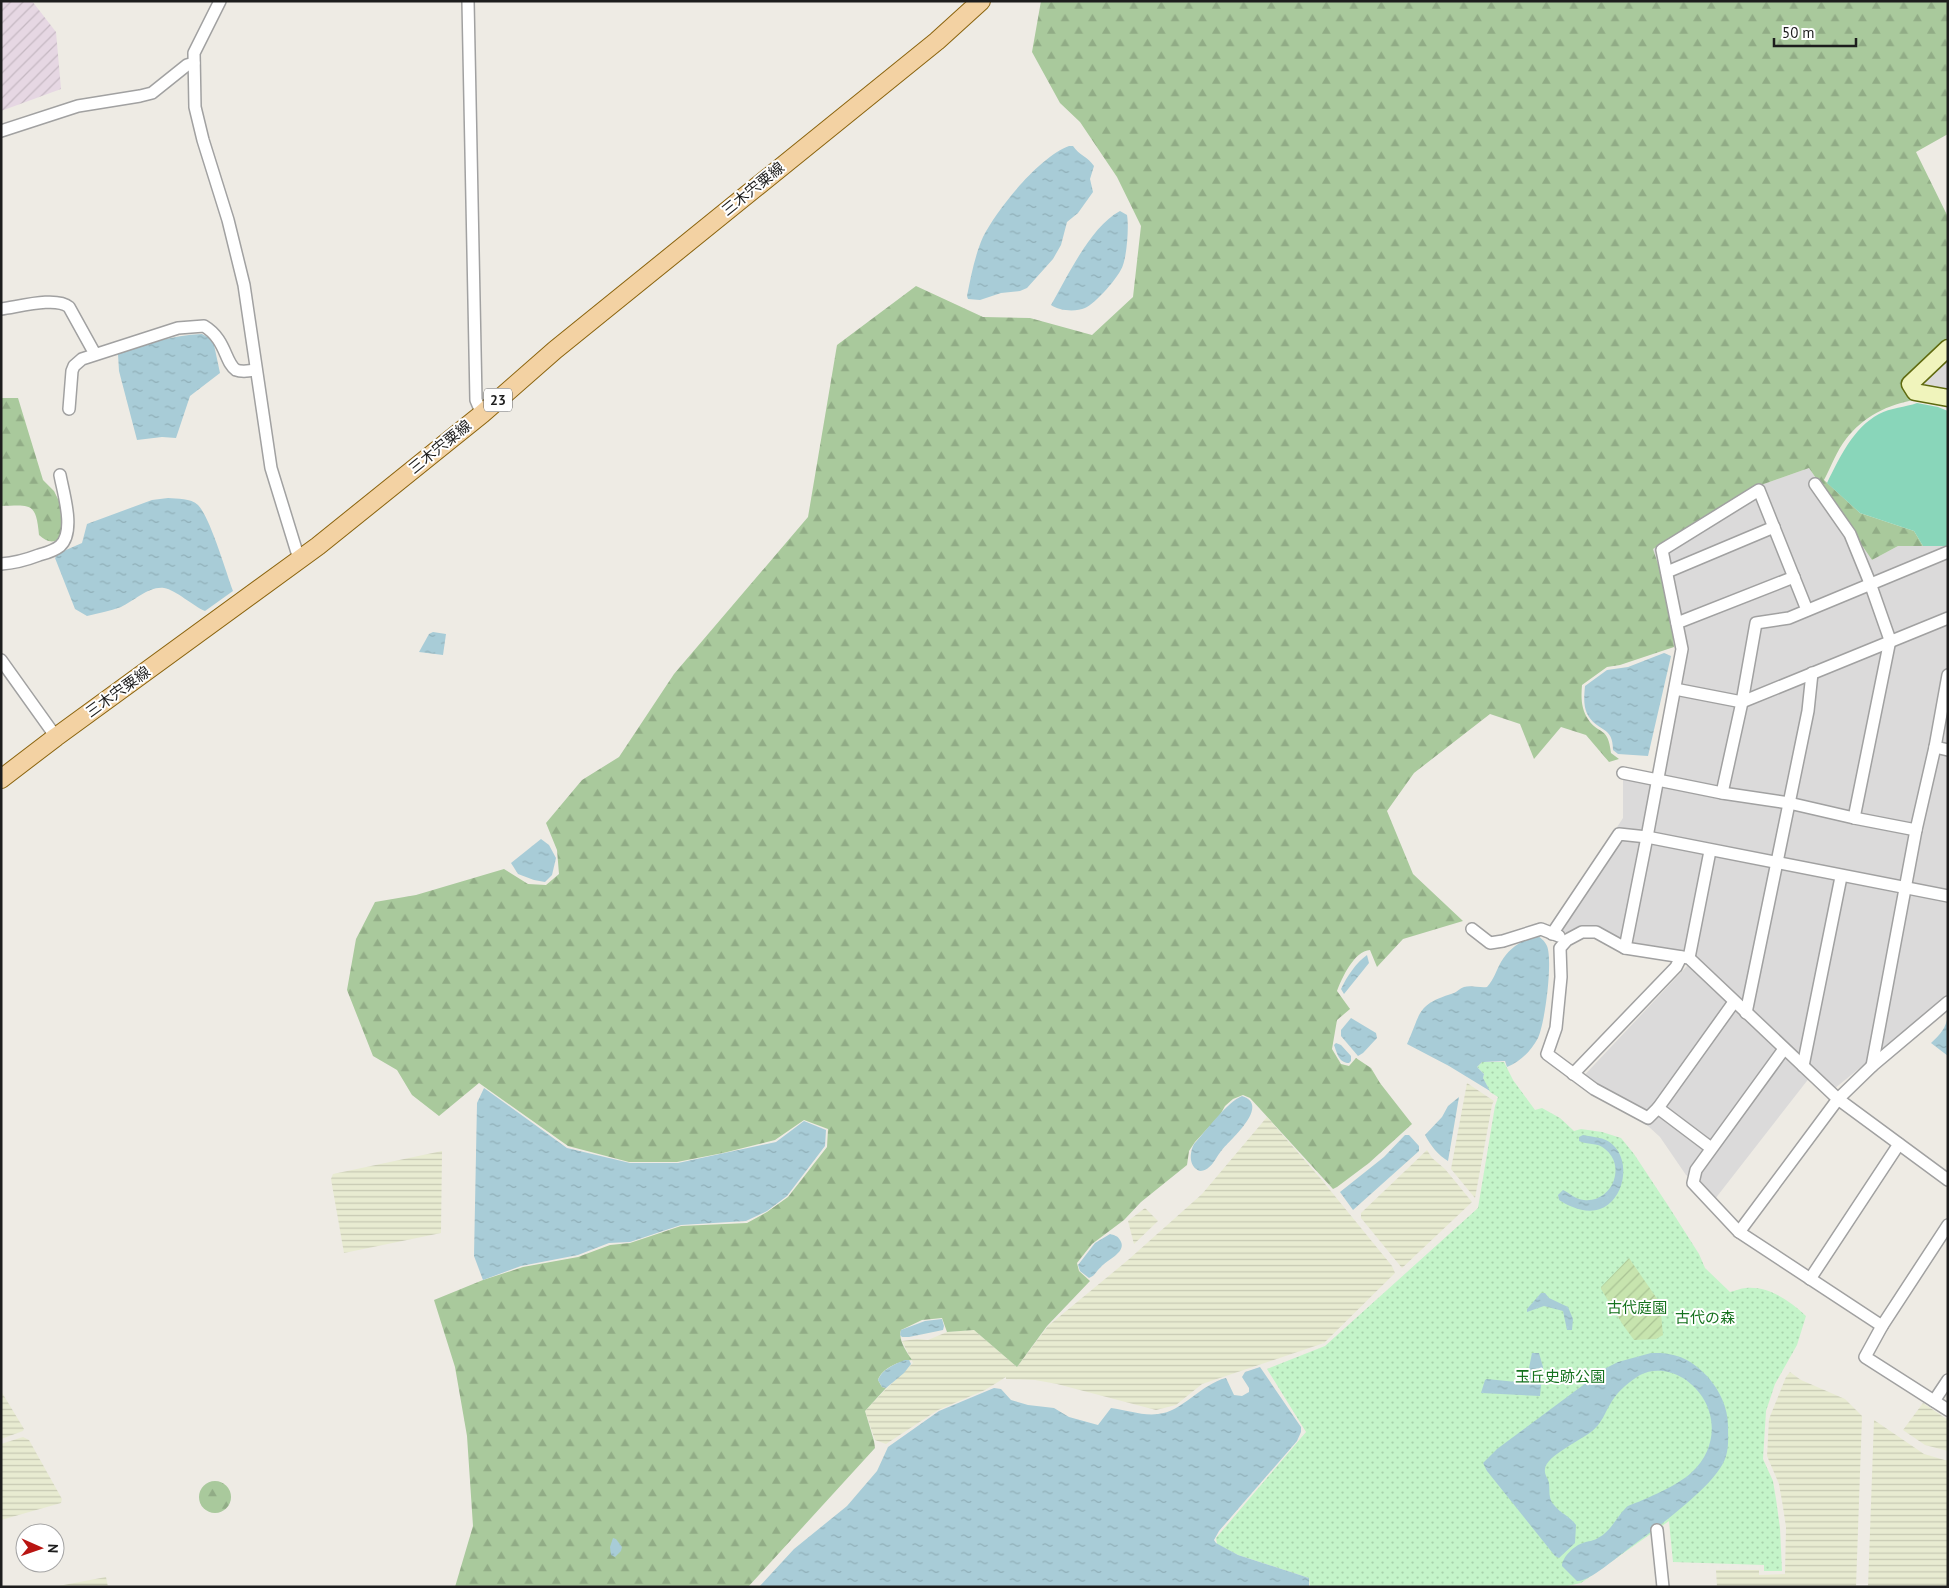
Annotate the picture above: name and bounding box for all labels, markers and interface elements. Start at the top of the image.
scale bar [1774,15,1856,47]
text: 50 m [1782,23,1815,42]
street label: 三木宍粟線 [718,158,788,220]
road number: 23 [484,388,512,412]
street label: 三木宍粟線 [405,416,475,478]
street label: 三木宍粟線 [82,662,154,721]
park label: 古代庭園 [1607,1298,1667,1317]
park label: 古代の森 [1675,1308,1735,1327]
park label: 玉丘史跡公園 [1515,1367,1605,1386]
north arrow [15,1523,65,1573]
text: N [44,1544,62,1553]

